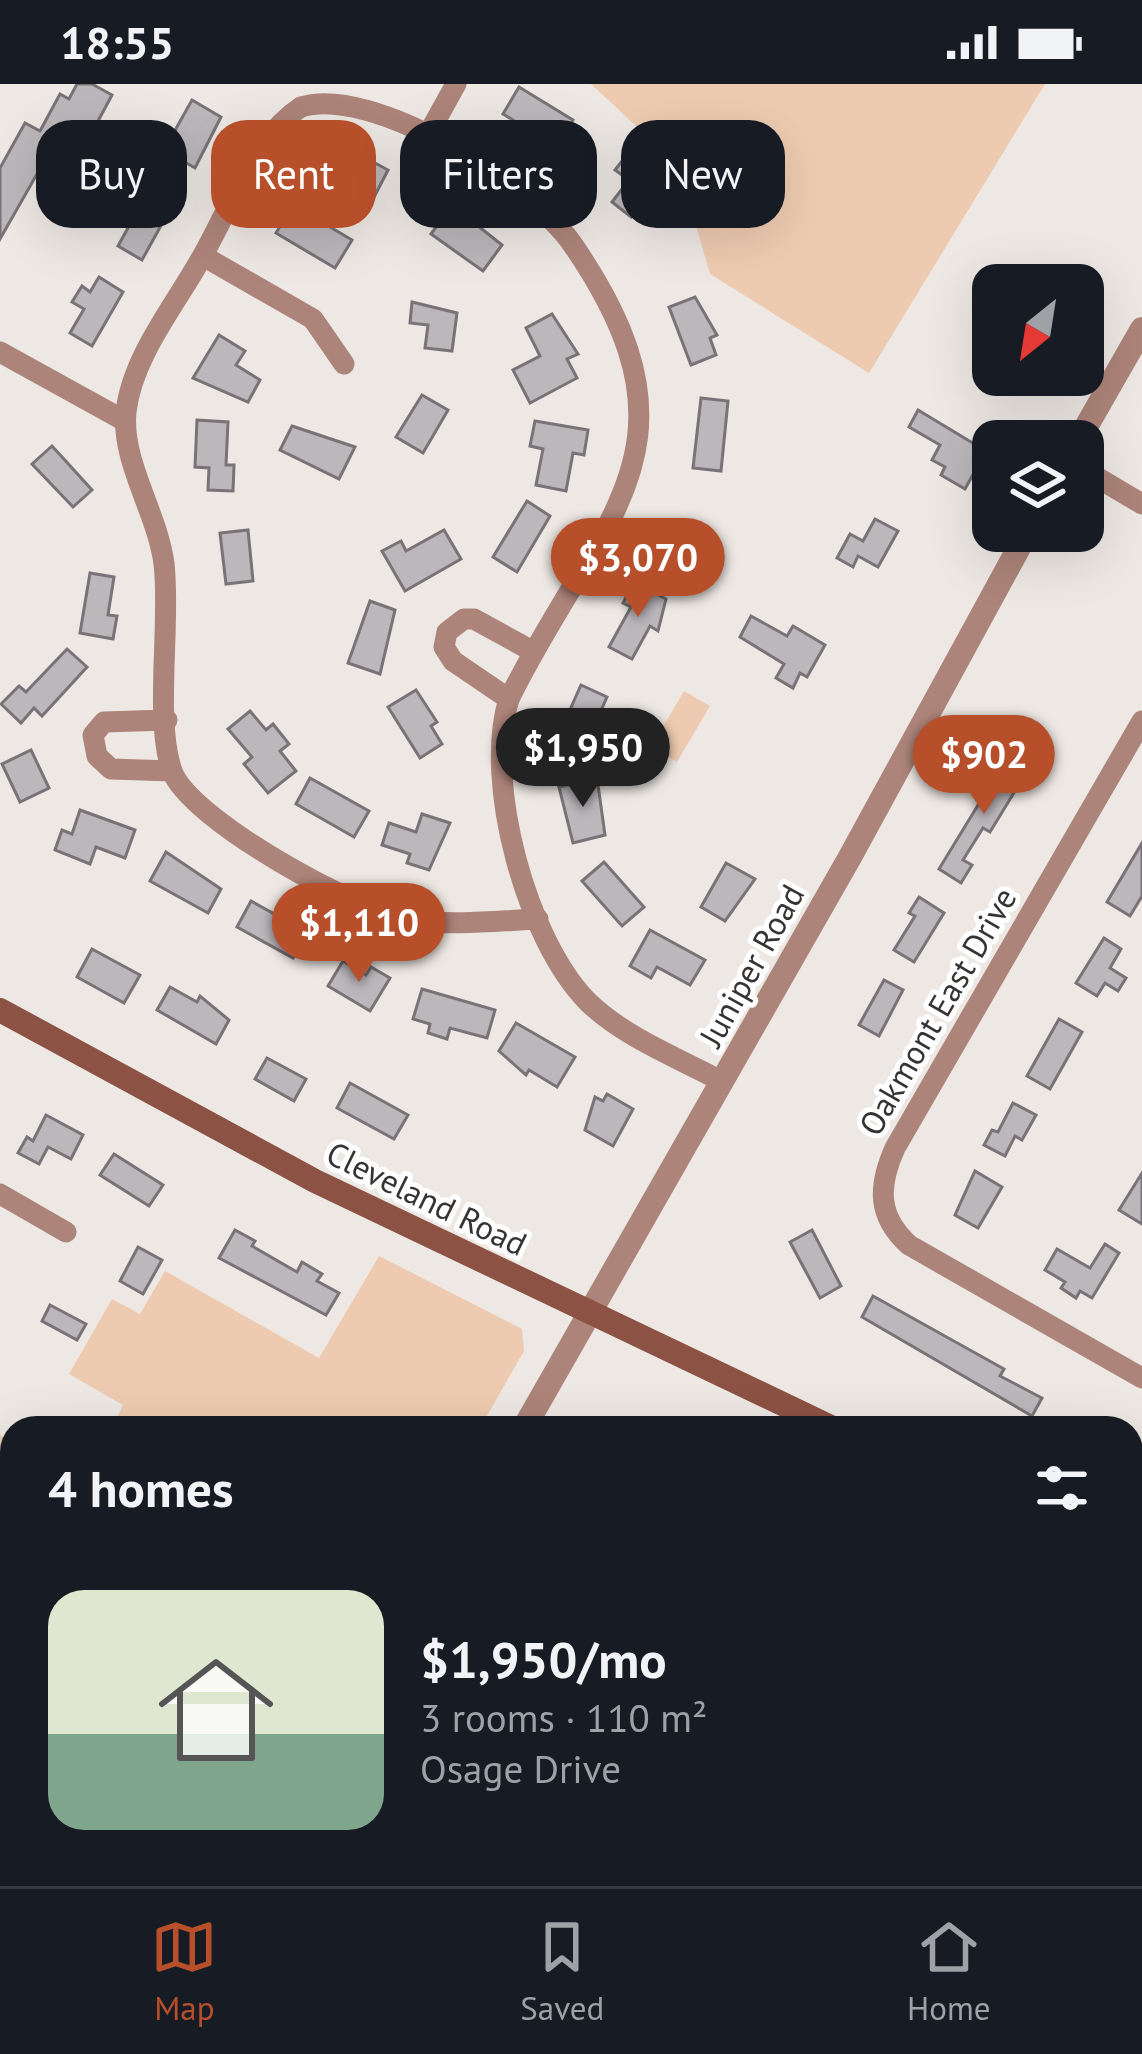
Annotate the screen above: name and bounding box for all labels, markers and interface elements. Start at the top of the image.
text: 18:55 [60,13,174,71]
chip: Buy [36,120,187,228]
chip: Rent [211,120,376,228]
chip: Filters [400,120,597,228]
chip: New [621,120,785,228]
north arrow [972,264,1104,396]
map controls [972,264,1104,552]
button: layers [972,420,1104,552]
pin: $3,070 [540,518,736,620]
text: $3,070 [578,531,698,582]
pin: $1,950 [485,708,681,810]
pin: $902 [913,715,1055,817]
text: $1,950 [523,721,643,772]
text: $902 [940,728,1028,779]
street label: Juniper Road [688,876,813,1055]
street label: Oakmont East Drive [849,879,1025,1143]
pin: $1,110 [261,883,457,985]
text: $1,110 [299,896,419,947]
street label: Cleveland Road [320,1131,534,1265]
text: 4 homes [48,1455,234,1521]
icon: filters [1029,1455,1095,1521]
text: $1,950/mo [420,1626,667,1692]
icon: home [144,1638,288,1782]
text: 3 rooms · 110 m² [420,1692,707,1743]
text: Osage Drive [420,1743,621,1794]
tab: Map [151,1914,217,2029]
tab: Saved [520,1914,604,2029]
tab: Home [907,1914,991,2029]

